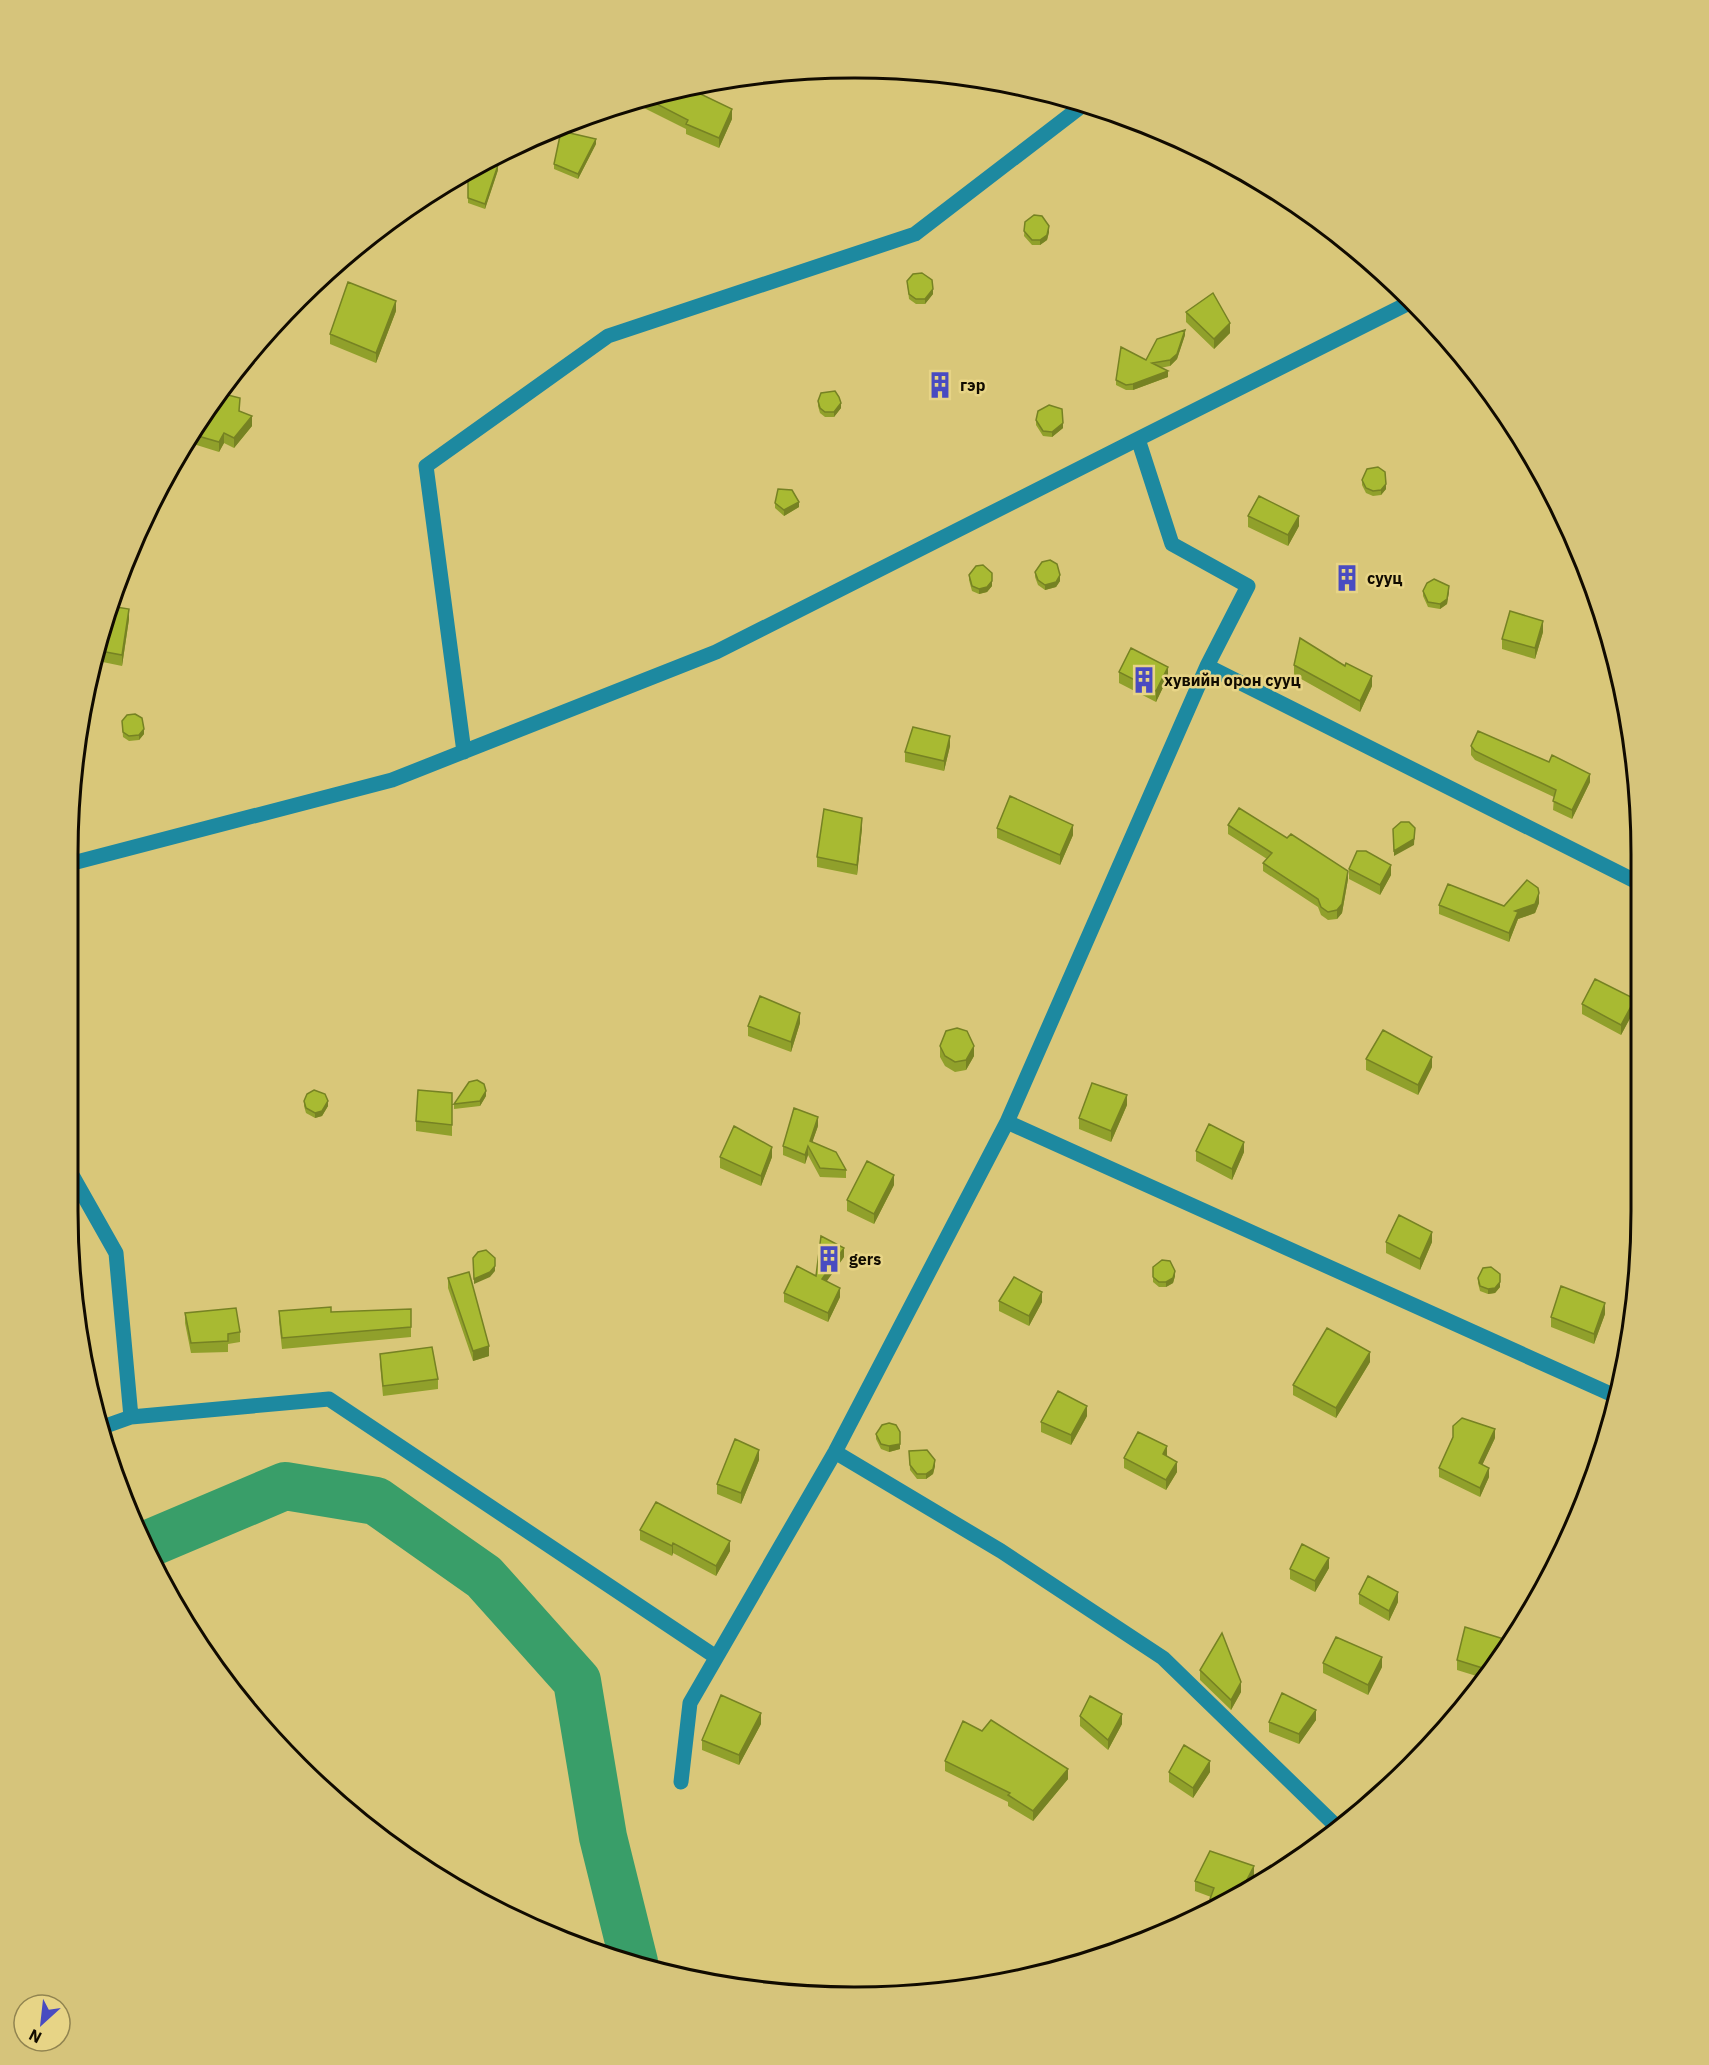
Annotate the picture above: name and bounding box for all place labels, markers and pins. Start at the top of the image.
building icon: гэр [925,370,955,400]
place label: гэр [960,375,986,395]
building icon: сууц [1332,563,1362,593]
place label: сууц [1367,568,1403,588]
building icon: хувийн орон сууц [1129,665,1159,695]
place label: хувийн орон сууц [1164,670,1301,690]
building icon: gers [814,1244,844,1274]
place label: gers [849,1249,881,1269]

